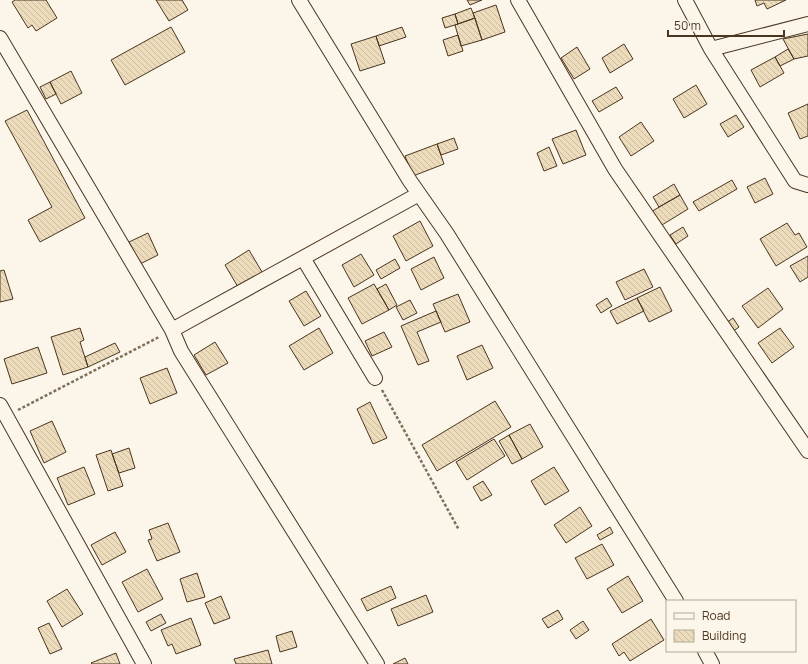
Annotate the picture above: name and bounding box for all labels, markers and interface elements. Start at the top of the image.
scale bar [668,12,784,38]
text: 50 m [674,17,701,34]
legend [666,600,796,652]
text: Road [702,607,730,624]
text: Building [702,627,746,644]

